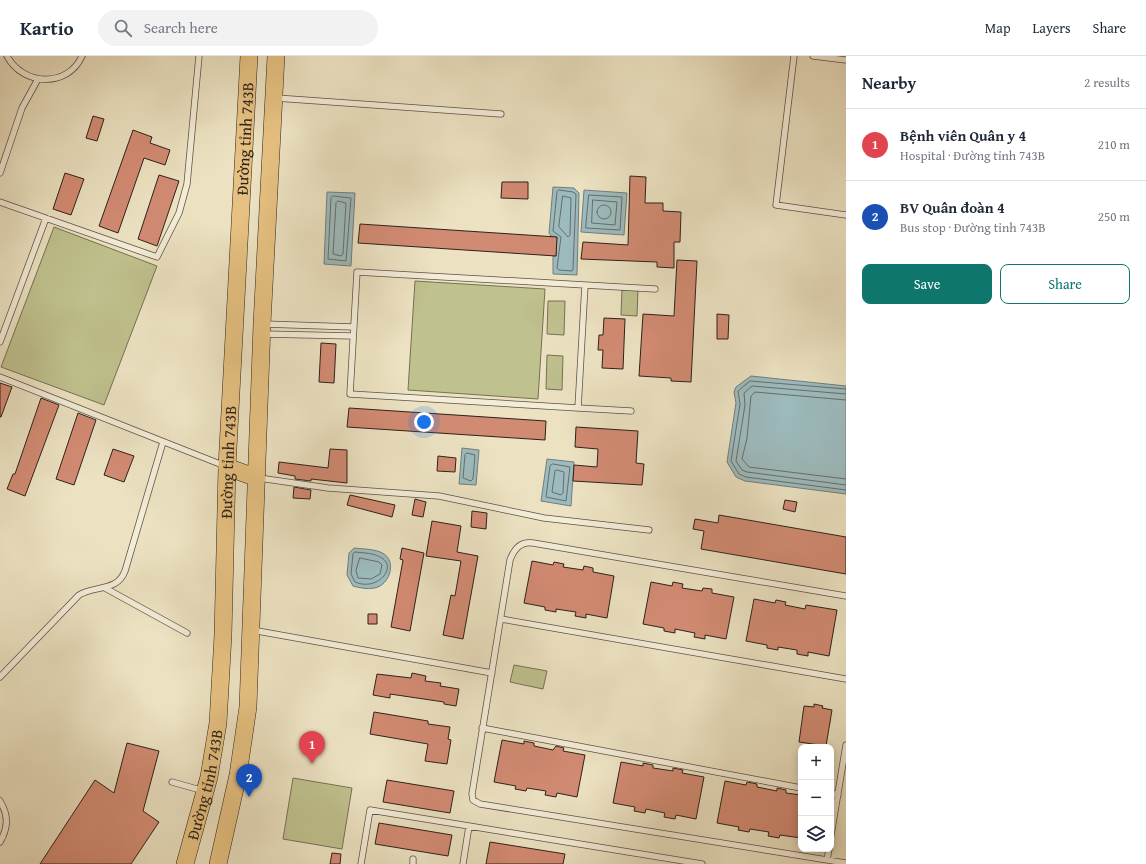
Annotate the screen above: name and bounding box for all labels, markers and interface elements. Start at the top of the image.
search box [98,10,378,46]
text: Kartio [20,14,74,42]
icon: search [112,17,134,39]
text: Search here [144,17,218,38]
text: Map [985,18,1011,38]
text: Layers [1033,18,1071,38]
text: Share [1093,18,1126,38]
text: Nearby [862,70,916,95]
text: 2 results [1084,73,1130,92]
street label: Đường tỉnh 743B [230,82,260,196]
text: Bệnh viên Quân y 4 [900,125,1026,146]
text: 1 [872,135,878,154]
text: 210 m [1098,135,1130,154]
text: Hospital · Đường tỉnh 743B [900,146,1045,165]
text: BV Quân đoàn 4 [900,197,1005,218]
text: 2 [872,207,878,226]
text: 250 m [1098,207,1130,226]
text: Bus stop · Đường tỉnh 743B [900,218,1046,237]
button: Save [862,264,992,304]
button: Share [1000,264,1130,304]
street label: Đường tỉnh 743B [214,405,242,519]
your location [414,412,434,432]
street label: Đường tỉnh 743B [180,727,229,843]
pin: 1 [299,731,325,764]
map controls [798,744,834,852]
button: + [798,744,834,780]
pin: 2 [236,764,262,797]
button: − [798,780,834,816]
button: layers [798,816,834,852]

